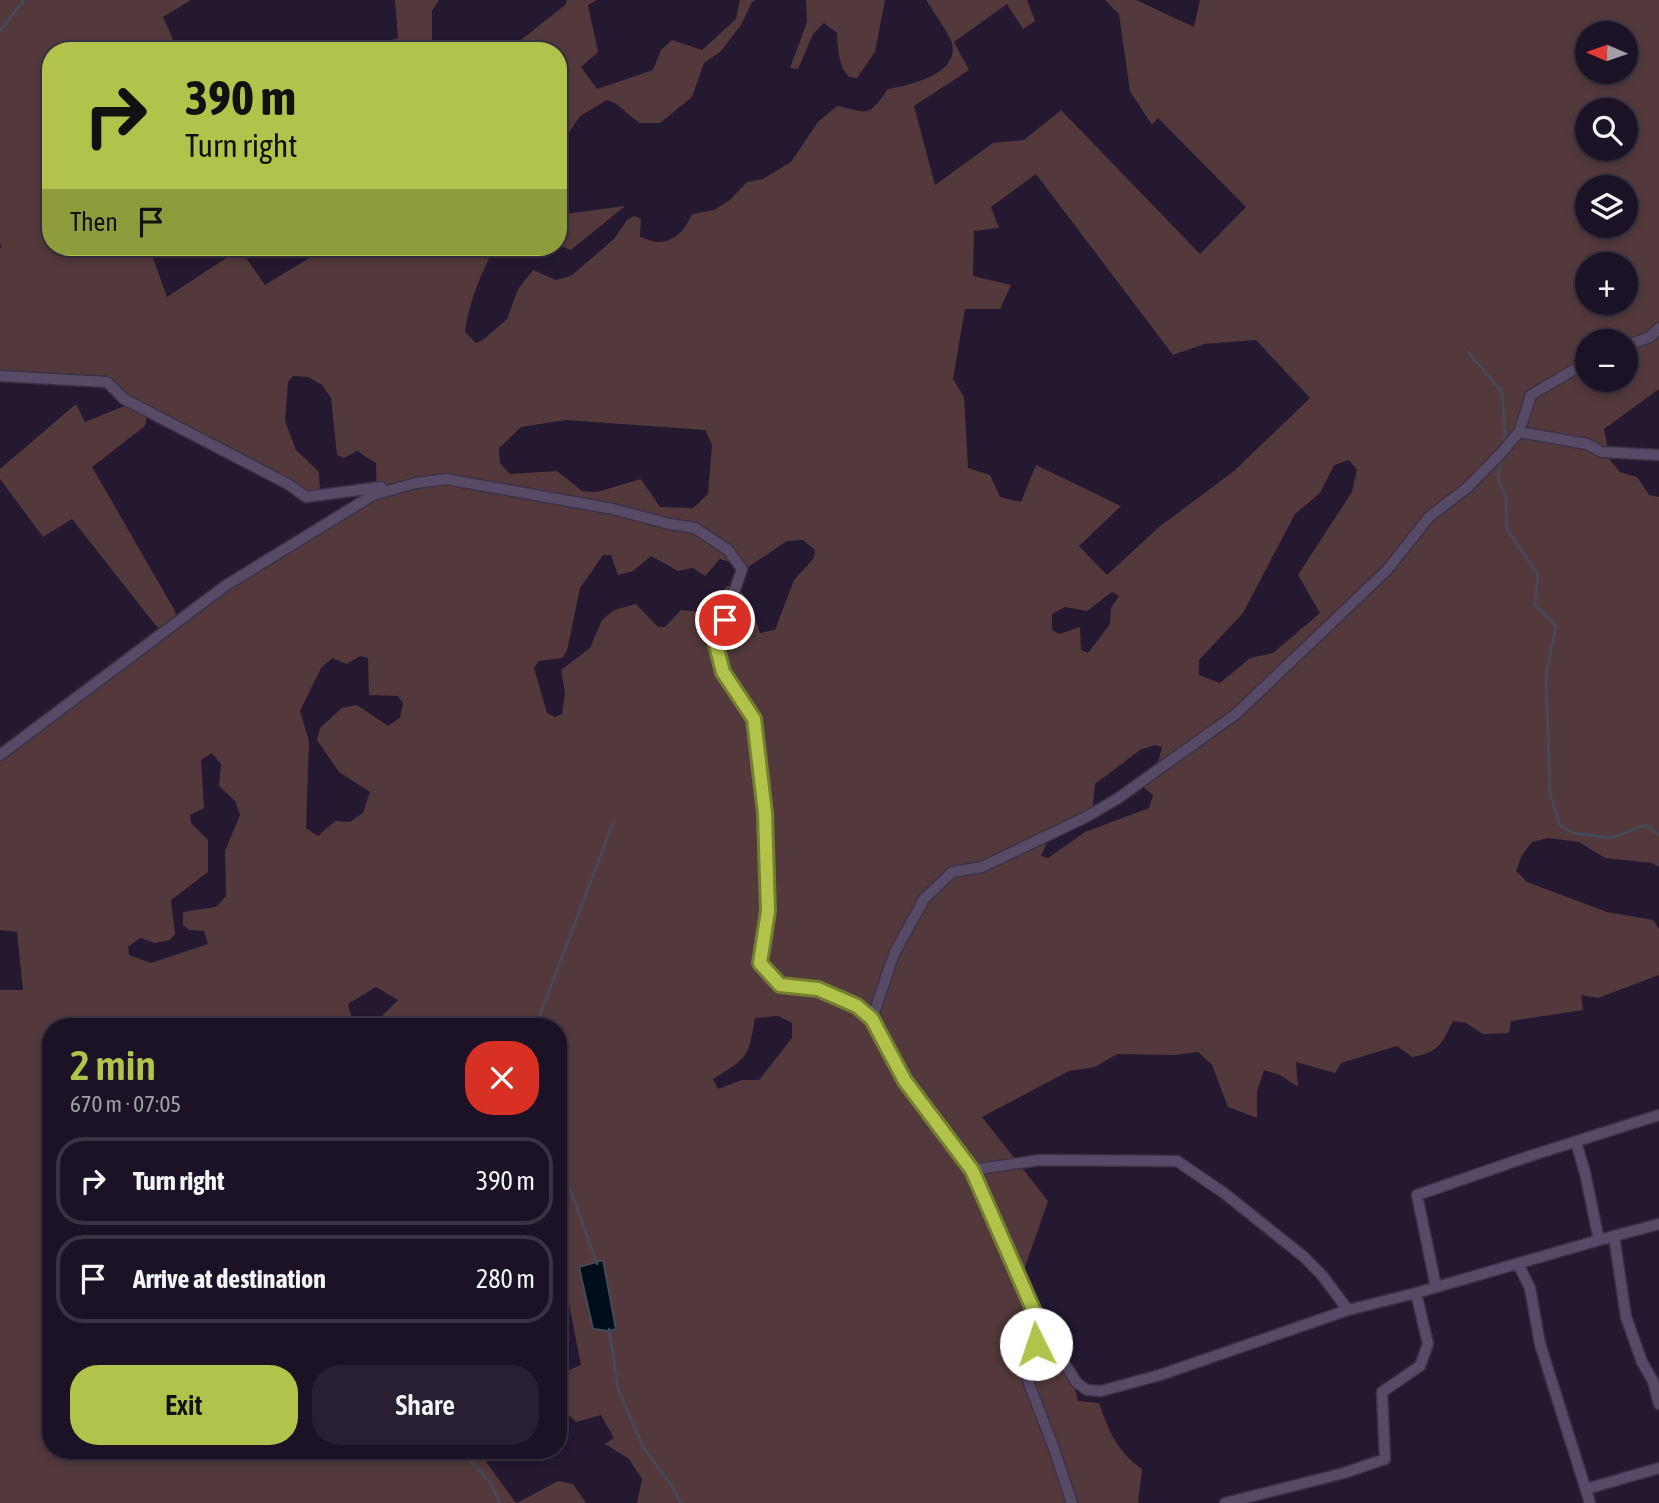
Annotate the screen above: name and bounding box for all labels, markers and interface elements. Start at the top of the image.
north arrow [1575,21,1638,84]
map controls [1575,21,1638,392]
text: 390 m [185,69,296,125]
icon: right [70,70,161,161]
button: search [1575,98,1638,161]
text: Turn right [185,127,298,164]
button: layers [1575,175,1638,238]
icon: arrive [132,203,170,241]
text: Then [70,207,118,237]
button: + [1575,252,1638,315]
button: − [1575,329,1638,392]
pin [695,590,755,650]
icon: arrive [706,601,744,639]
text: 2 min [70,1041,156,1089]
button: close [465,1041,539,1115]
text: 670 m · 07:05 [70,1091,181,1117]
icon: right [74,1162,112,1200]
text: Turn right [133,1166,224,1196]
text: 390 m [476,1166,535,1196]
icon: arrive [74,1260,112,1298]
text: Arrive at destination [133,1264,326,1294]
text: 280 m [476,1264,535,1294]
position arrow [999,1307,1073,1381]
button: Exit [70,1365,298,1445]
button: Share [312,1365,539,1445]

